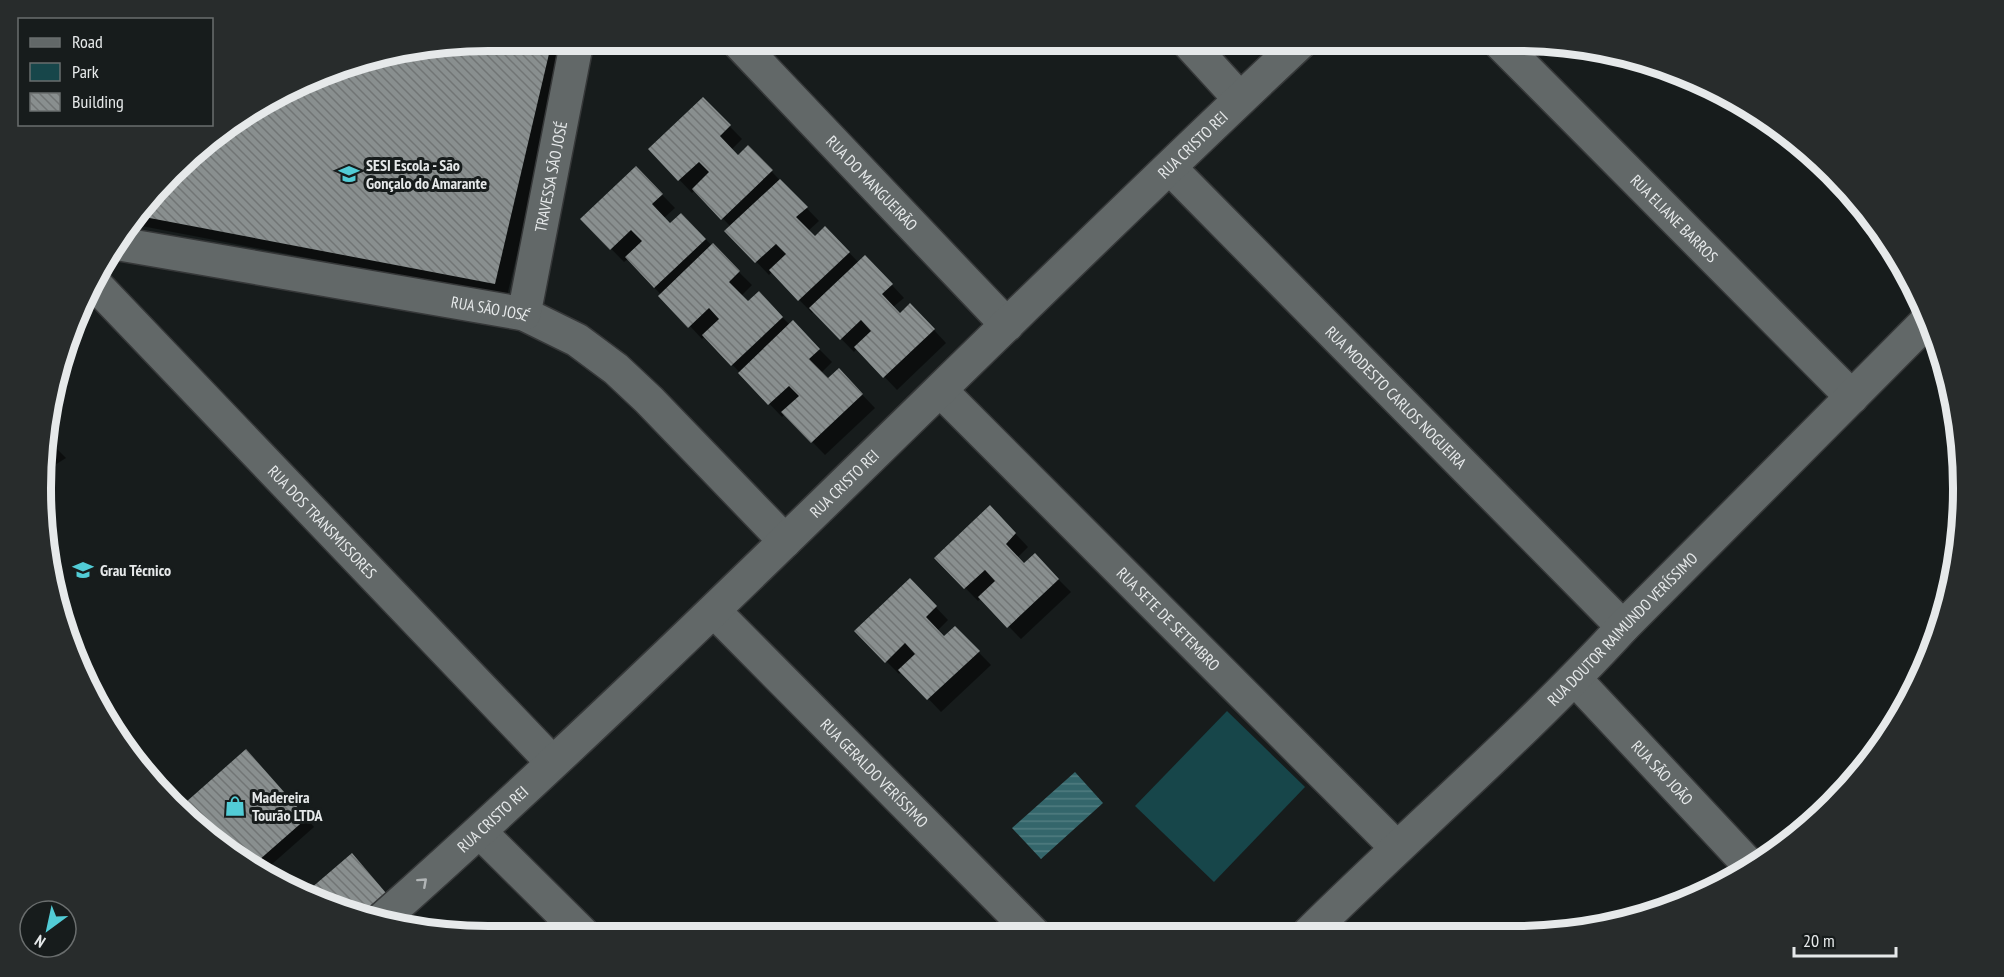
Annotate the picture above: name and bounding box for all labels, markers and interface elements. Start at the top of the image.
legend [18,18,213,126]
text: Road [72,30,103,53]
text: Park [72,60,99,83]
text: Building [72,90,124,113]
street label: RUA CRISTO REI [1153,107,1232,183]
street label: TRAVESSA SÃO JOSÉ [530,119,571,234]
street label: RUA DO MANGUEIRÃO [822,131,922,235]
place label: SESI Escola - São Gonçalo do Amarante [366,155,487,193]
school or university icon: SESI Escola - São Gonçalo do Amarante [337,162,361,186]
street label: RUA ELIANE BARROS [1626,170,1722,267]
street label: RUA SÃO JOSÉ [450,292,533,325]
street label: RUA MODESTO CARLOS NOGUEIRA [1321,322,1471,473]
street label: RUA CRISTO REI [805,445,883,522]
street label: RUA DOS TRANSMISSORES [264,461,381,583]
street label: RUA DOUTOR RAIMUNDO VERÍSSIMO [1543,548,1702,710]
school or university icon: Grau Técnico [71,558,95,582]
place label: Grau Técnico [100,560,171,580]
street label: RUA SETE DE SETEMBRO [1113,563,1224,675]
street label: RUA GERALDO VERÍSSIMO [816,714,933,832]
street label: RUA SÃO JOÃO [1627,736,1698,809]
street label: RUA CRISTO REI [453,781,532,856]
place label: Madereira Tourão LTDA [252,787,324,825]
shop icon: Madereira Tourão LTDA [223,794,247,818]
one-way arrow [416,878,427,889]
north arrow [18,899,78,959]
scale bar [1794,920,1896,958]
text: 20 m [1803,929,1835,952]
text: N [31,931,49,952]

